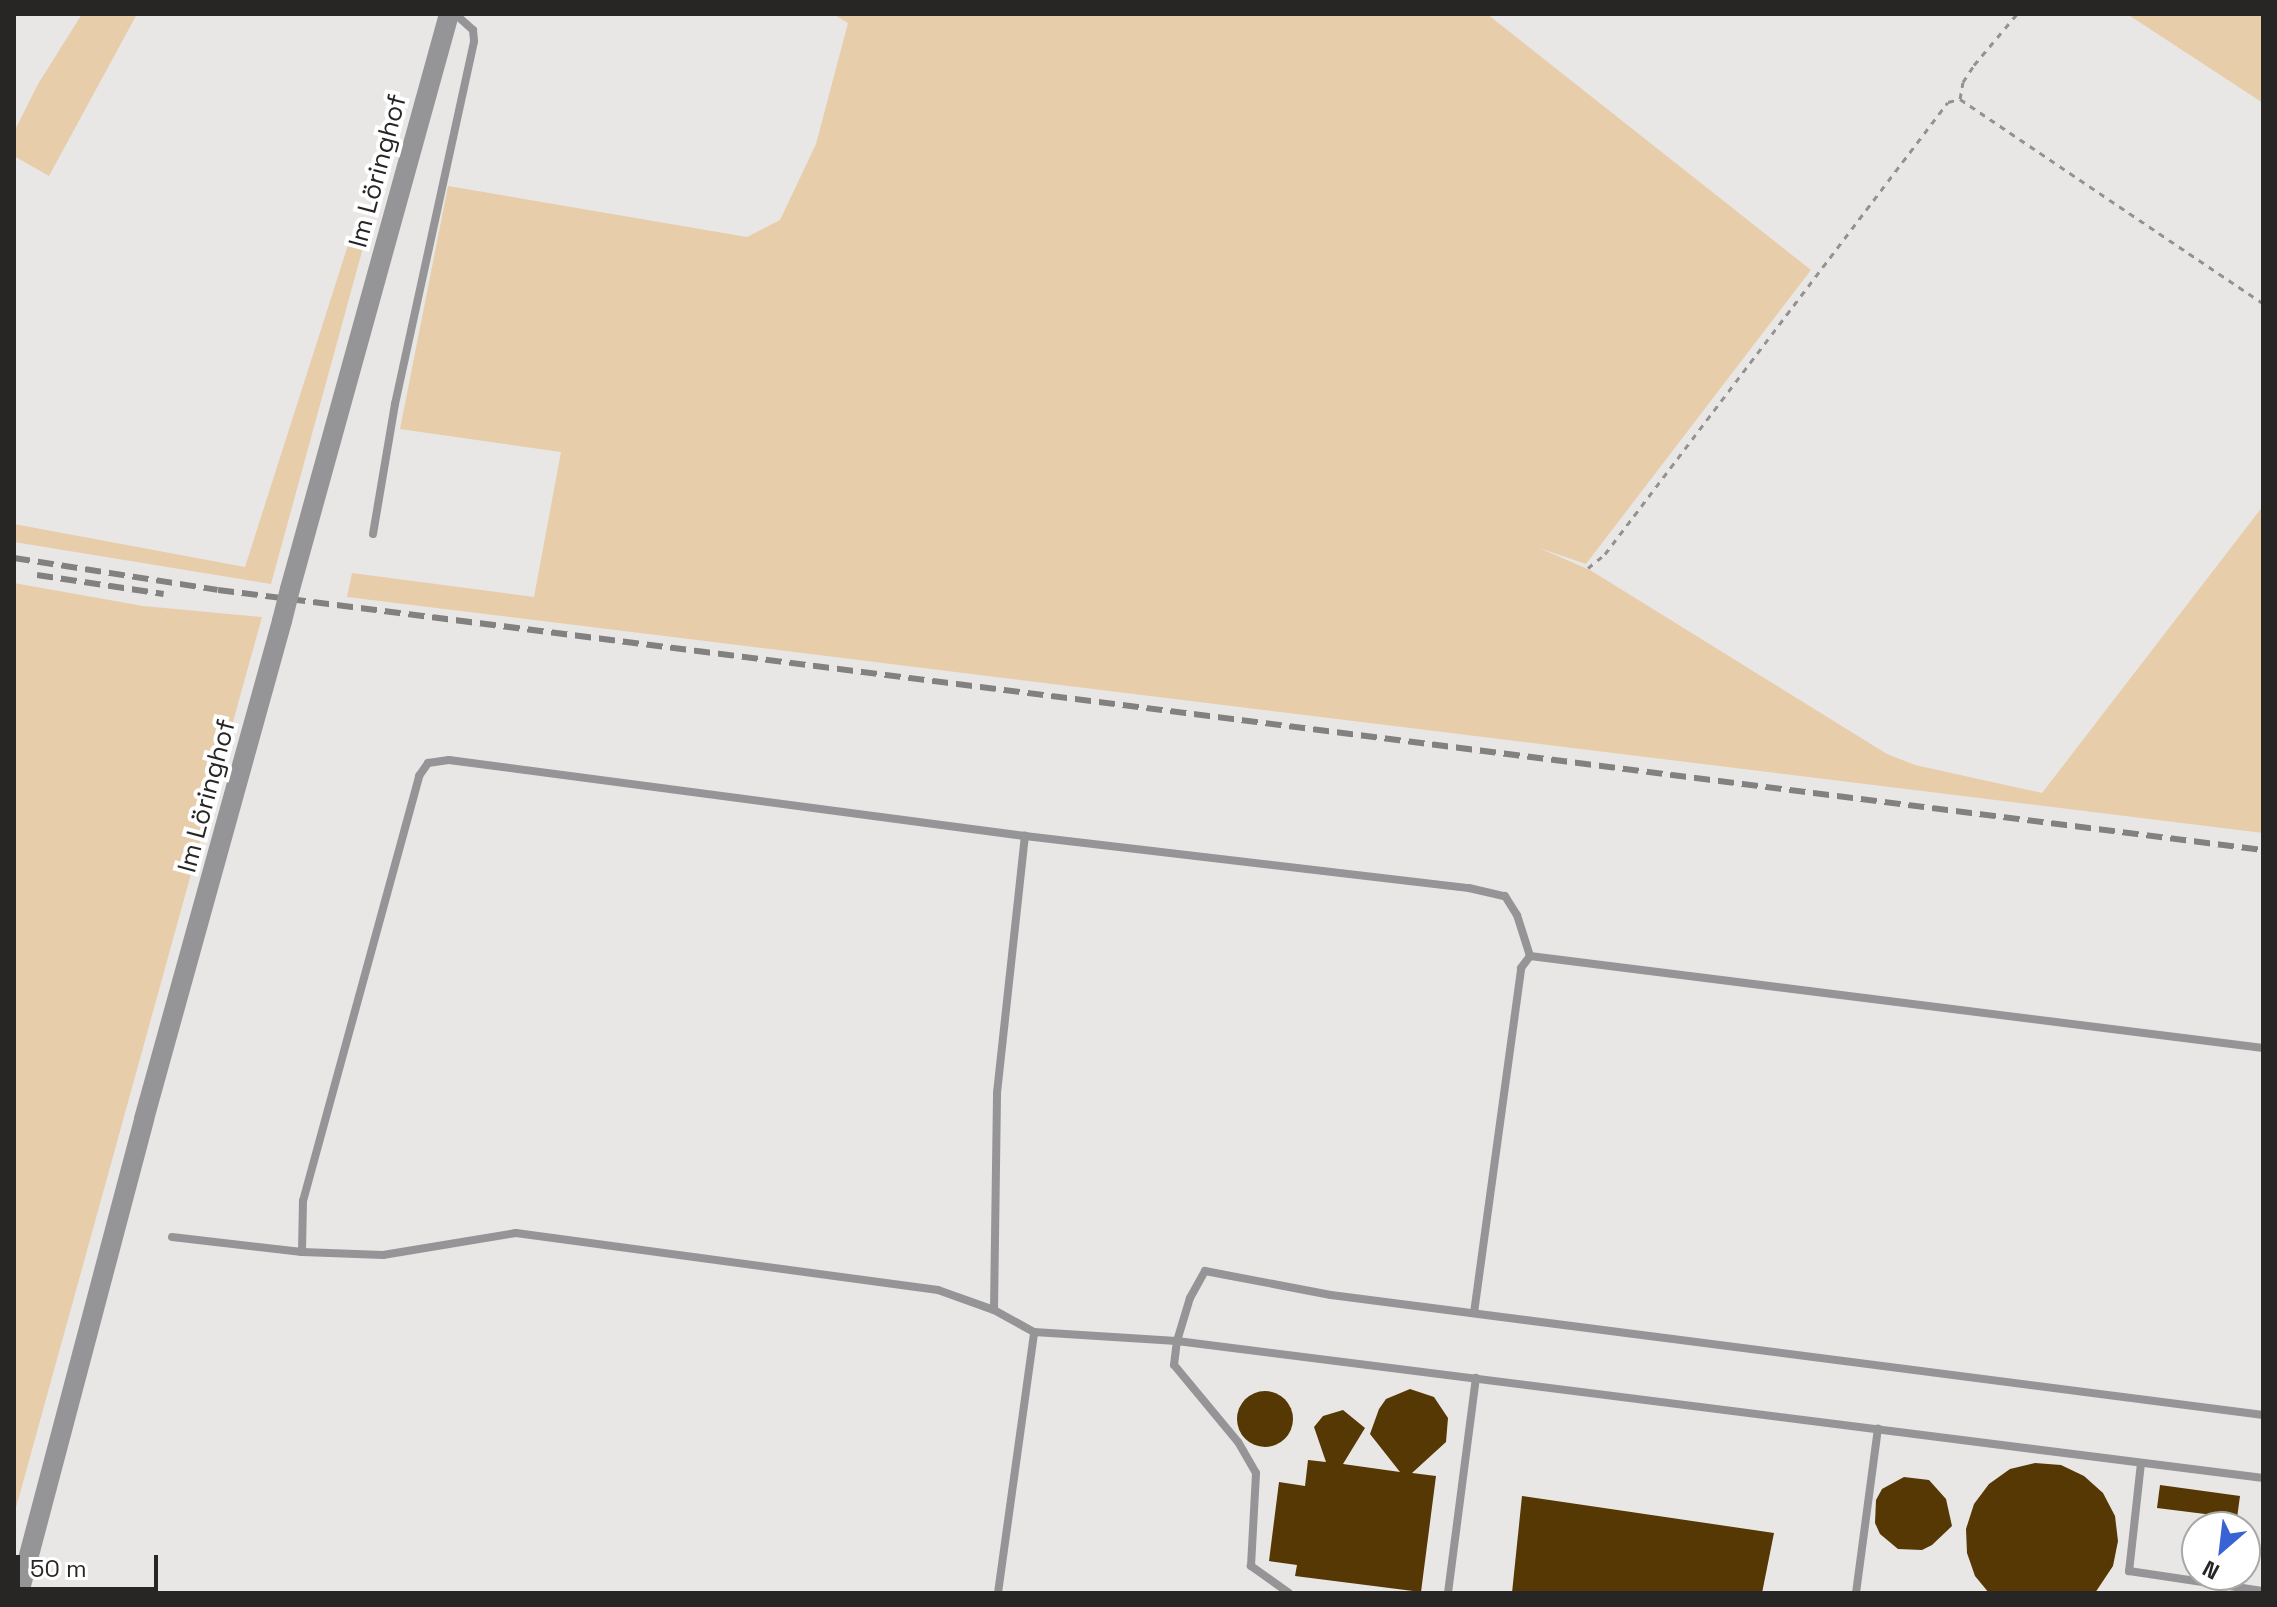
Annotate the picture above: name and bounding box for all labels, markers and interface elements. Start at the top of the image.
street label: Im Löringhof [343,91,413,251]
street label: Im Löringhof [172,716,242,876]
north arrow [2181,1511,2261,1591]
scale bar [20,1539,162,1589]
text: 50 m [30,1553,87,1584]
text: N [2198,1555,2224,1586]

